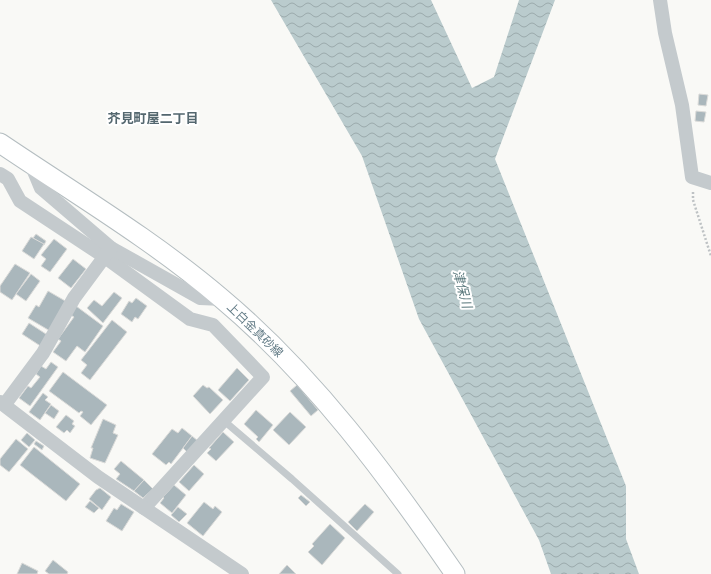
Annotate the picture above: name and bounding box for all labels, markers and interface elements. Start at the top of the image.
district label: 芥見町屋二丁目 [107,110,199,127]
water label: 津保川 [449,268,476,312]
street label: 上白金真砂線 [224,299,286,360]

